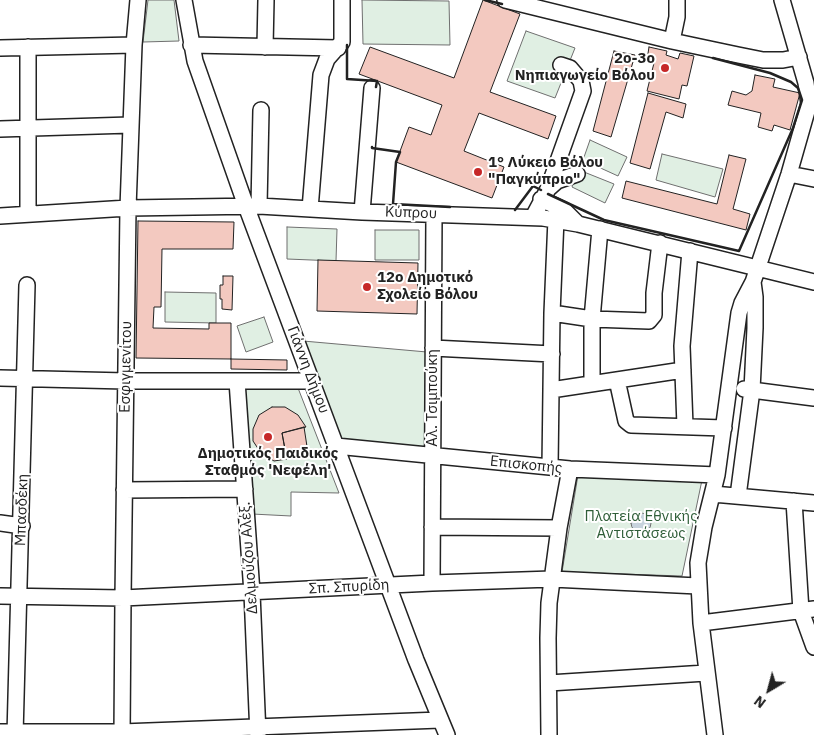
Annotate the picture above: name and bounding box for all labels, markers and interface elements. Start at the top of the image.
place label: 2ο-3ο Νηπιαγωγείο Βόλου [515,50,655,85]
marker: 2ο-3ο Νηπιαγωγείο Βόλου [659,62,671,74]
place label: 1° Λύκειο Βόλου "Παγκύπριο" [488,154,603,189]
marker: 1° Λύκειο Βόλου "Παγκύπριο" [472,166,484,178]
street label: Κύπρου [385,203,437,223]
place label: 12ο Δημοτικό Σχολείο Βόλου [377,269,478,304]
marker: 12ο Δημοτικό Σχολείο Βόλου [361,281,373,293]
street label: Εσφιγμενίτου [116,321,136,413]
street label: Γιάννη Δήμου [283,324,333,416]
street label: Αλ. Τσιμπούκη [424,349,442,447]
marker: Δημοτικός Παιδικός Σταθμός 'Νεφέλη' [262,431,274,443]
place label: Δημοτικός Παιδικός Σταθμός 'Νεφέλη' [198,445,338,480]
street label: Επισκοπής [489,452,563,478]
street label: Μπασδέκη [12,474,32,546]
street label: Δελμούζου Αλέξ. [236,501,262,615]
park label: Πλατεία Εθνικής Αντιστάσεως [585,508,697,543]
street label: Σπ. Σπυρίδη [308,576,390,598]
north arrow [744,665,794,715]
text: N [751,692,769,712]

